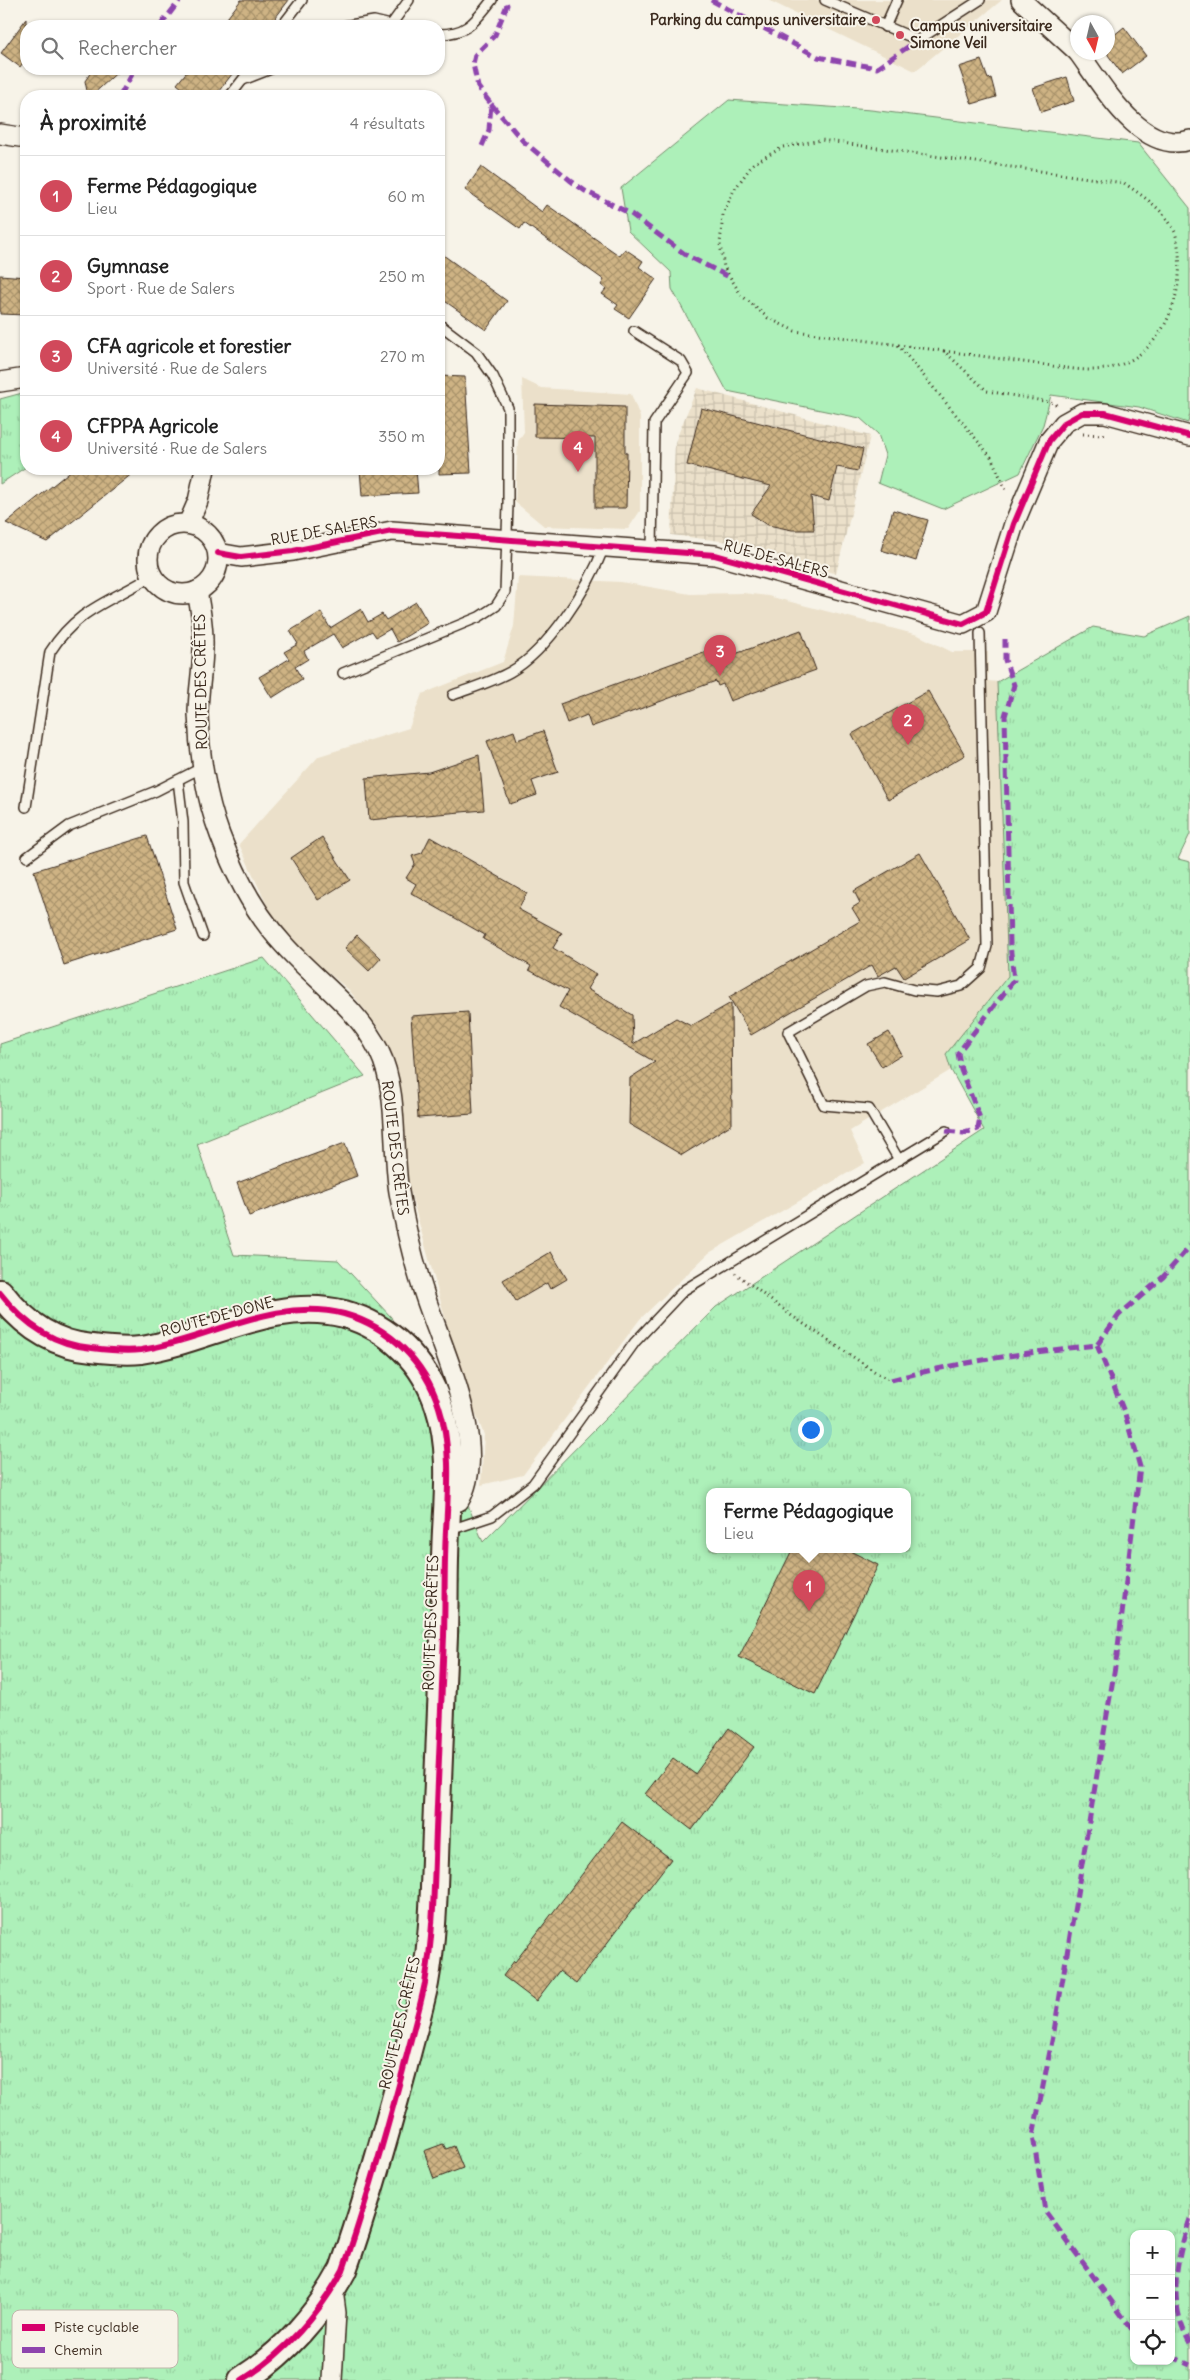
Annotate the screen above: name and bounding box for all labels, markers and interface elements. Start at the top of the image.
place label: Parking du campus universitaire [650,10,866,30]
marker: Parking du campus universitaire [870,14,882,26]
north arrow [1070,15,1115,60]
place label: Campus universitaire Simone Veil [910,16,1052,52]
search box [20,20,445,75]
marker: Campus universitaire Simone Veil [894,29,906,41]
icon: search [38,34,66,62]
text: Rechercher [78,36,177,60]
text: À proximité [40,109,147,136]
text: 4 résultats [350,113,425,133]
text: Ferme Pédagogique [87,174,257,198]
text: 1 [53,186,59,206]
text: 60 m [387,186,425,206]
text: Lieu [87,198,117,218]
text: Gymnase [87,254,169,278]
text: 2 [52,266,60,286]
text: 250 m [379,266,425,286]
text: Sport · Rue de Salers [87,278,235,298]
text: CFA agricole et forestier [87,334,291,358]
text: 3 [51,346,61,366]
text: 270 m [380,346,425,366]
text: Université · Rue de Salers [87,358,267,378]
text: CFPPA Agricole [87,414,219,438]
text: 4 [51,426,61,446]
text: 350 m [378,426,425,446]
pin: 4 [562,431,594,472]
text: Université · Rue de Salers [87,438,267,458]
street label: RUE DE SALERS [269,512,379,549]
street label: RUE DE SALERS [721,535,831,582]
street label: ROUTE DES CRÊTES [190,614,211,750]
pin: 3 [704,635,736,676]
pin: 2 [892,704,924,745]
street label: ROUTE DES CRÊTES [378,1079,413,1217]
street label: ROUTE DE DONE [158,1292,276,1341]
your location [798,1417,824,1443]
popup [706,1488,911,1553]
text: Ferme Pédagogique [724,1499,893,1523]
text: Lieu [724,1523,754,1543]
street label: ROUTE DES CRÊTES [419,1555,442,1691]
pin: 1 [793,1570,825,1611]
street label: ROUTE DES CRÊTES [375,1955,424,2091]
map controls [1130,2230,1175,2365]
button: + [1130,2230,1175,2275]
button: − [1130,2275,1175,2320]
legend [12,2310,178,2368]
text: Piste cyclable [54,2318,139,2336]
button: locate [1130,2320,1175,2365]
text: Chemin [54,2341,102,2359]

